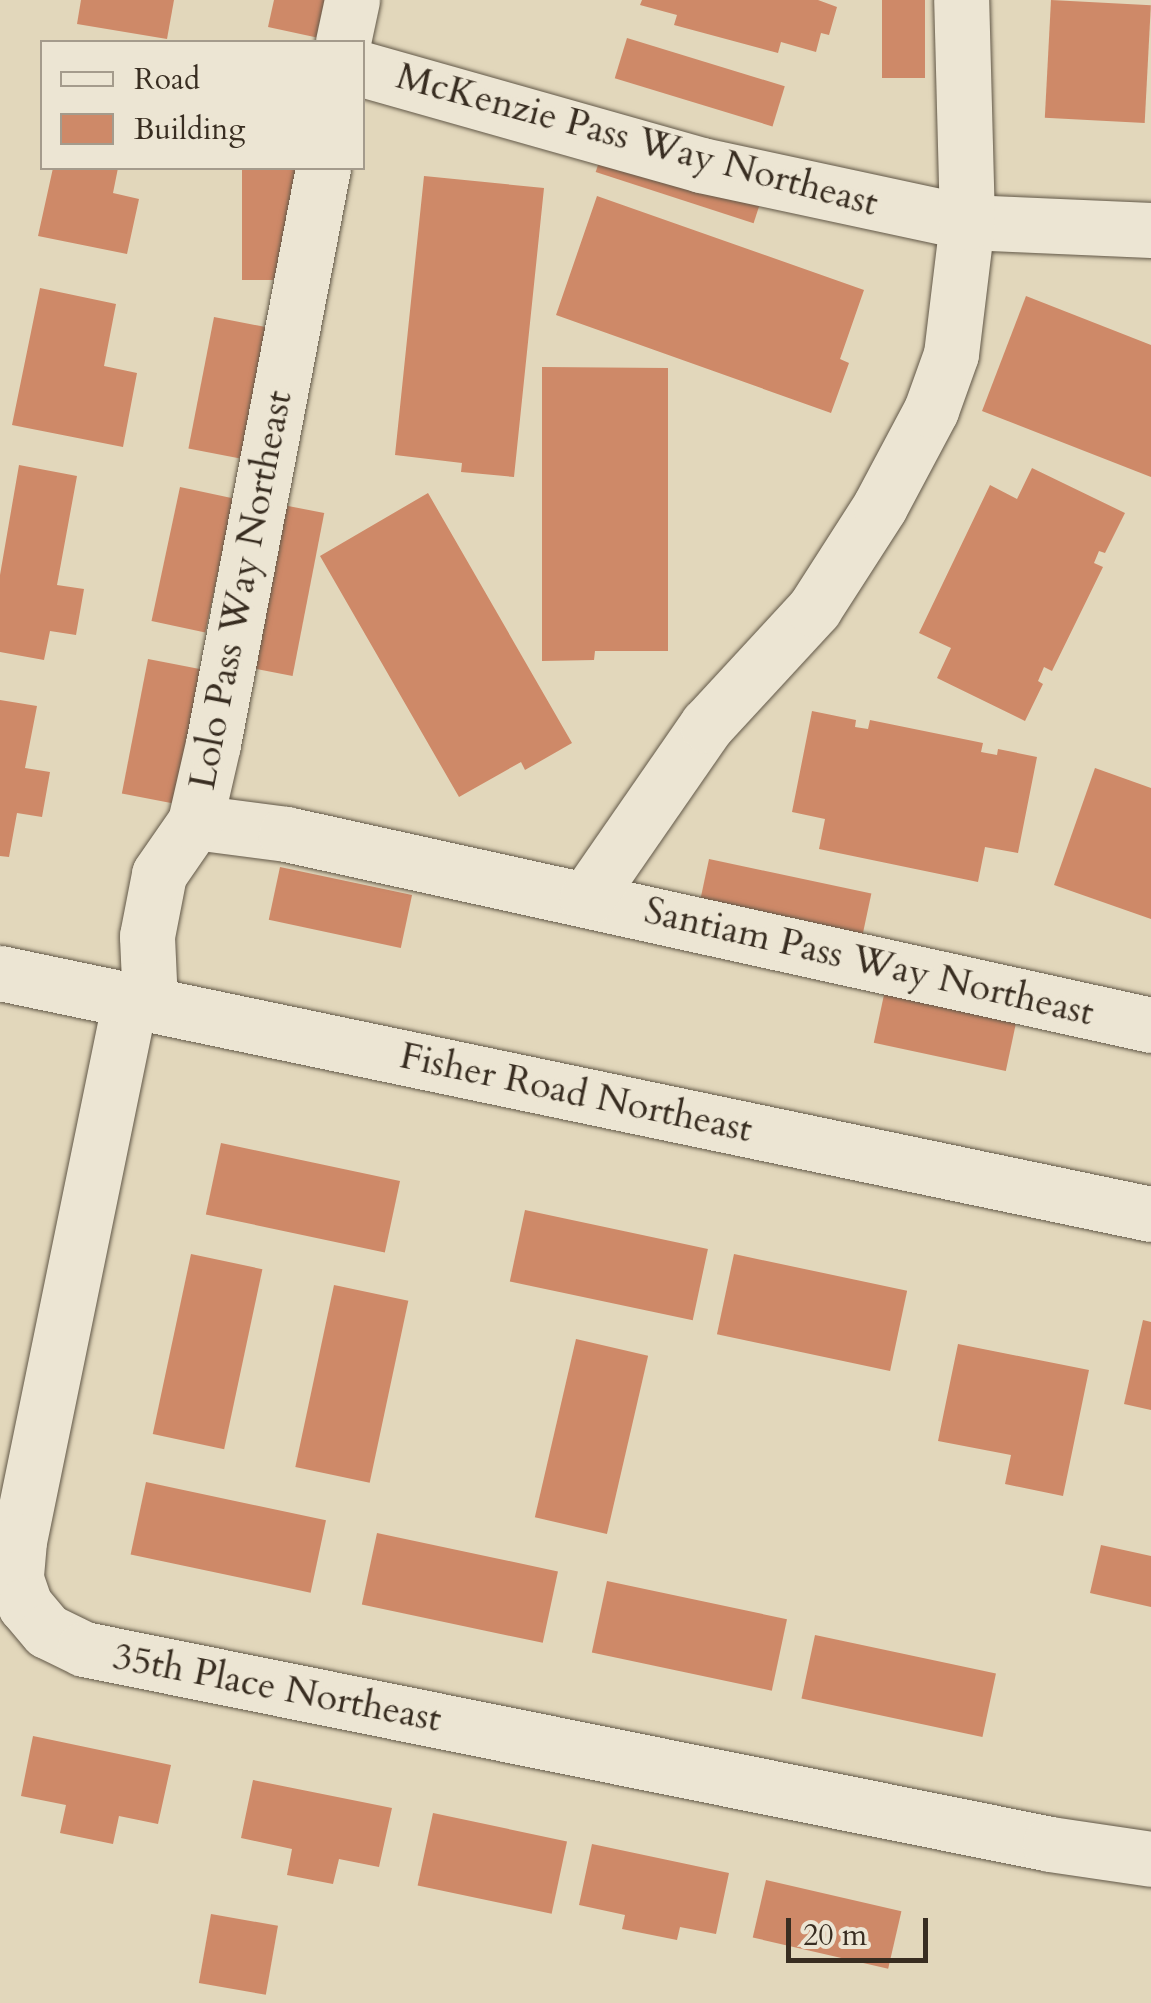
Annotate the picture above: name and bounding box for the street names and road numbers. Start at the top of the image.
street label: McKenzie Pass Way Northeast [391,54,883,226]
street label: Lolo Pass Way Northeast [180,387,302,793]
street label: Santiam Pass Way Northeast [640,888,1098,1036]
street label: Fisher Road Northeast [396,1033,756,1153]
street label: 35th Place Northeast [109,1634,445,1742]

